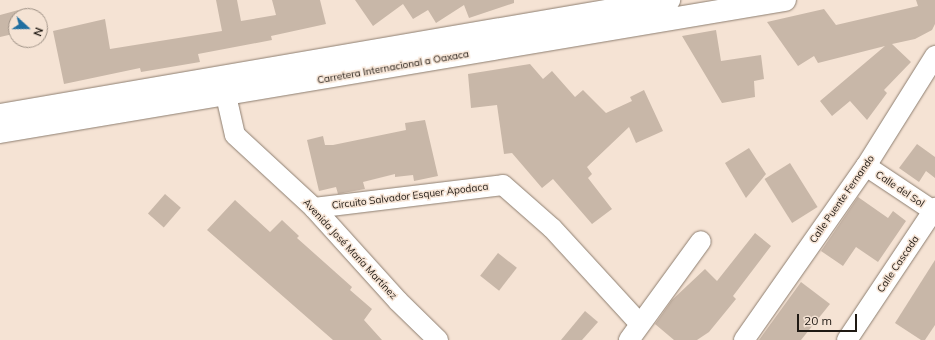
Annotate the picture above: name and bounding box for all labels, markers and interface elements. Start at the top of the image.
north arrow [8,8,48,48]
text: N [30,26,46,38]
street label: Carretera Internacional a Oaxaca [316,48,470,86]
street label: Calle Puente Fernando [807,153,877,245]
street label: Calle del Sol [873,168,927,210]
street label: Circuito Salvador Esquer Apodaca [331,180,489,212]
street label: Avenida José María Martínez [300,196,400,302]
street label: Calle Cascada [875,233,921,295]
scale bar [799,306,859,332]
text: 20 m [804,313,832,328]

